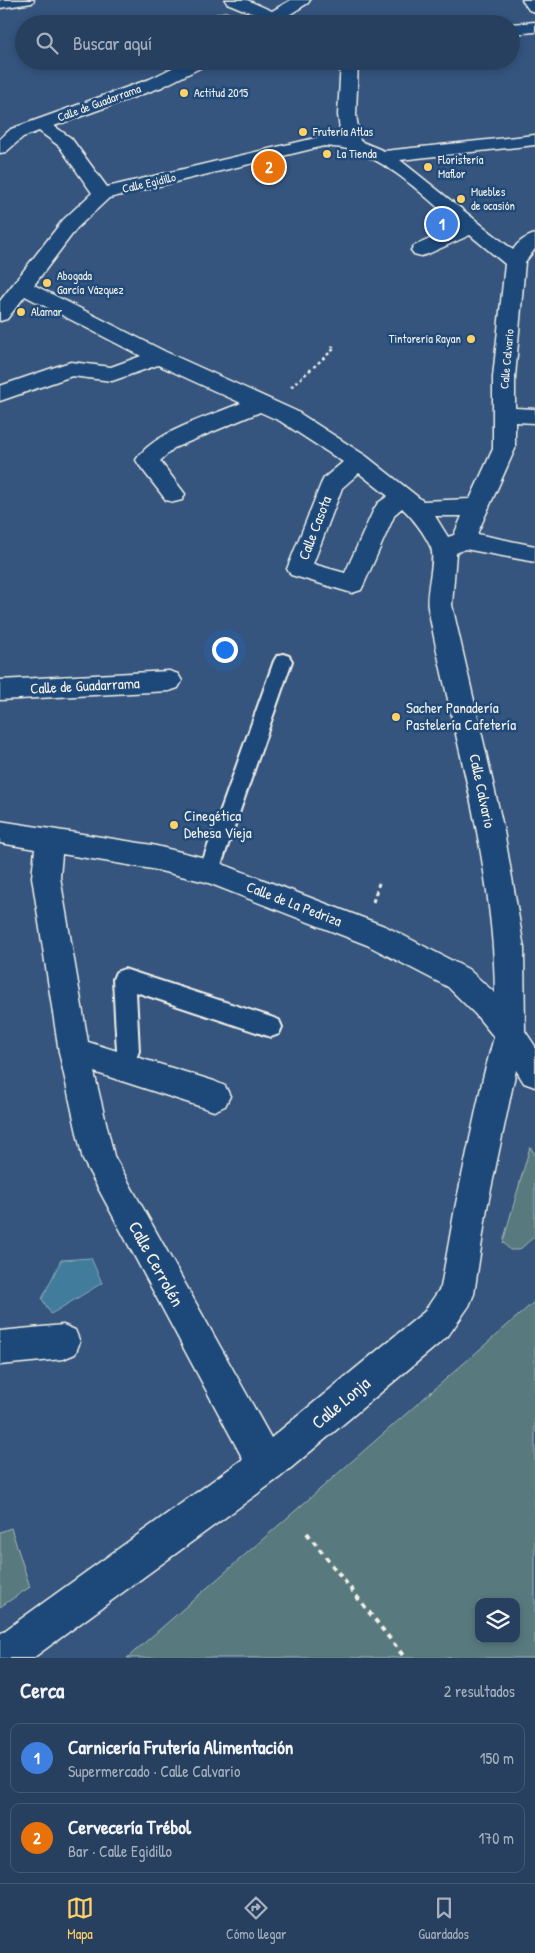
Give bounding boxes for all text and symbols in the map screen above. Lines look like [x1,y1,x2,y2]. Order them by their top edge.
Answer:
search box [15,15,520,70]
icon: search [33,29,61,57]
text: Buscar aquí [73,30,152,56]
street label: Calle de Guadarrama [55,79,143,126]
place label: Actitud 2015 [194,84,248,101]
marker: Actitud 2015 [178,87,190,99]
place label: Frutería Atlas [312,123,373,140]
marker: Frutería Atlas [297,126,309,138]
place label: La Tienda [337,145,377,162]
pin: 2 [253,148,285,186]
marker: La Tienda [321,148,333,160]
place label: Floristería Maflor [437,151,484,182]
marker: Floristería Maflor [422,161,434,173]
street label: Calle Egidillo [120,168,178,197]
place label: Muebles de ocasión [471,183,515,214]
marker: Muebles de ocasión [455,193,467,205]
pin: 1 [426,205,458,243]
place label: Abogada García Vázquez [57,267,124,298]
marker: Abogada García Vázquez [41,277,53,289]
place label: Alamar [31,303,63,320]
marker: Alamar [15,306,27,318]
street label: Calle Calvario [495,328,518,390]
place label: Tintorería Rayan [389,330,461,347]
marker: Tintorería Rayan [465,333,477,345]
street label: Calle Casota [293,493,336,563]
your location [212,637,238,663]
street label: Calle de Guadarrama [30,672,140,699]
place label: Sacher Panadería Pastelería Cafetería [406,697,516,735]
marker: Sacher Panadería Pastelería Cafetería [390,711,402,723]
street label: Calle Calvario [464,752,501,830]
place label: Cinegética Dehesa Vieja [184,805,252,843]
marker: Cinegética Dehesa Vieja [168,819,180,831]
street label: Calle de La Pedriza [243,876,345,931]
street label: Calle Cerrolén [123,1216,190,1311]
street label: Calle Lonja [306,1371,375,1434]
map controls [475,1598,520,1643]
button: layers [475,1598,520,1643]
text: Cerca [20,1676,64,1705]
text: 2 resultados [444,1680,515,1702]
text: Carnicería Frutería Alimentación [68,1734,293,1760]
text: 1 [34,1747,40,1769]
text: 150 m [480,1747,514,1769]
text: Supermercado · Calle Calvario [68,1760,240,1782]
text: Cervecería Trébol [68,1814,191,1840]
text: 2 [33,1827,41,1849]
text: 170 m [479,1827,514,1849]
text: Bar · Calle Egidillo [68,1840,172,1862]
tab: Mapa [66,1894,94,1943]
tab: Cómo llegar [226,1894,286,1943]
tab: Guardados [418,1894,469,1943]

